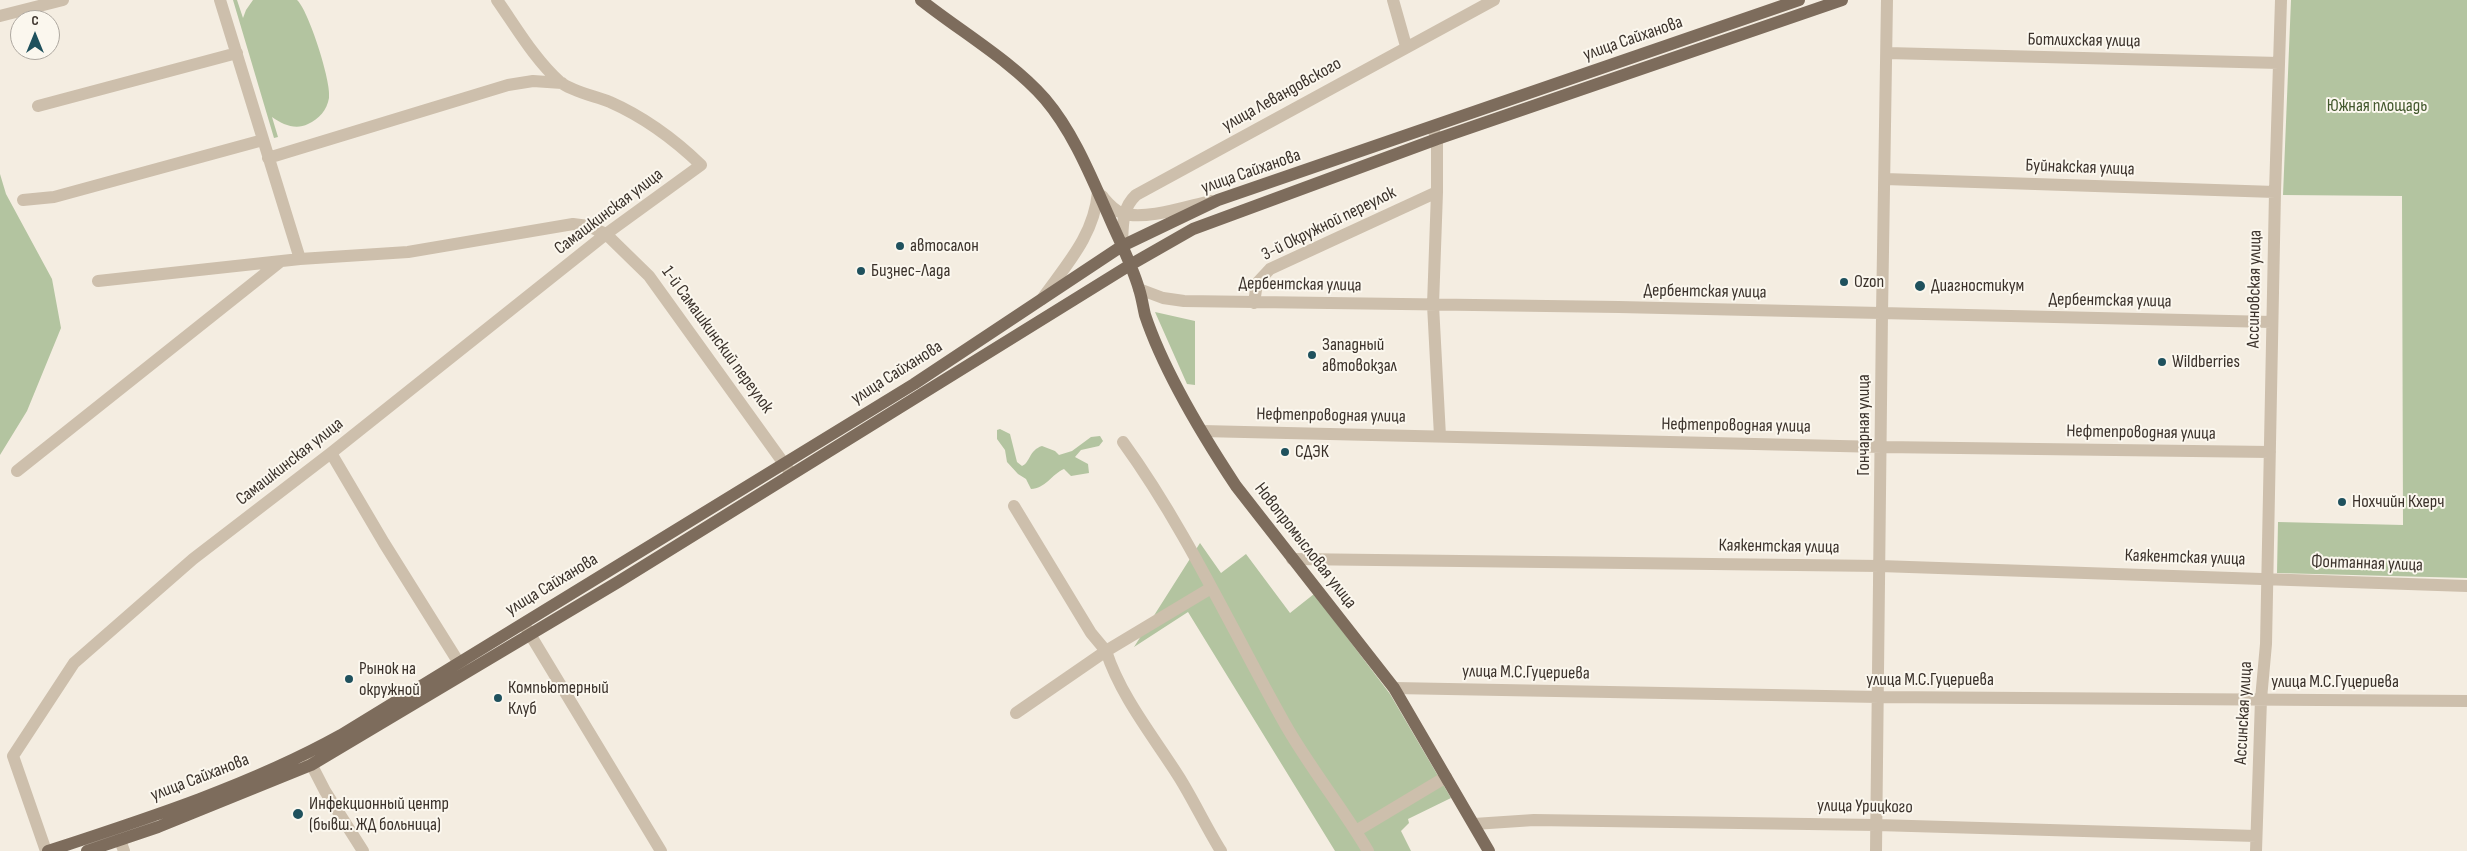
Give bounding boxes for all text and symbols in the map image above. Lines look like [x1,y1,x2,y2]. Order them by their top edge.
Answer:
north arrow [10,10,60,60]
text: С [31,12,39,29]
street label: улица Сайханова [1580,12,1686,66]
street label: Ботлихская улица [2027,29,2141,53]
street label: улица Левандовского [1219,53,1345,137]
park label: Южная площадь [2327,95,2427,117]
street label: улица Сайханова [1198,145,1304,199]
street label: Буйнакская улица [2025,155,2135,181]
street label: Самашкинская улица [551,164,667,260]
street label: 3-й Окружной переулок [1258,182,1400,266]
street label: Ассиновская улица [2243,230,2267,348]
place label: автосалон [910,235,979,257]
marker: автосалон [894,240,906,252]
place label: Бизнес-Лада [871,260,950,282]
street label: 1-й Самашкинский переулок [656,262,778,418]
marker: Бизнес-Лада [855,265,867,277]
place label: Ozon [1854,271,1884,293]
street label: Дербентская улица [1238,273,1362,297]
place label: Диагностикум [1931,275,2024,297]
marker: Ozon [1838,276,1850,288]
marker: Диагностикум [1913,279,1927,293]
street label: Дербентская улица [1643,280,1767,304]
street label: Дербентская улица [2048,289,2172,313]
place label: Западный автовокзал [1322,334,1397,376]
street label: улица Сайханова [847,336,947,410]
marker: Западный автовокзал [1306,349,1318,361]
place label: Wildberries [2172,351,2240,373]
marker: Wildberries [2156,356,2168,368]
street label: Гончарная улица [1853,374,1875,476]
street label: Нефтепроводная улица [1256,404,1406,428]
street label: Самашкинская улица [232,413,348,511]
street label: Нефтепроводная улица [1661,414,1811,438]
street label: Нефтепроводная улица [2066,421,2216,445]
place label: СДЭК [1295,441,1329,463]
marker: СДЭК [1279,446,1291,458]
street label: Новопромысловая улица [1249,479,1361,613]
place label: Нохчийн Кхерч [2352,491,2444,513]
marker: Нохчийн Кхерч [2336,496,2348,508]
street label: Каякентская улица [1718,535,1840,559]
street label: Каякентская улица [2124,545,2246,571]
street label: улица Сайханова [502,549,602,621]
street label: Фонтанная улица [2311,551,2423,577]
place label: Рынок на окружной [359,658,420,701]
street label: улица М.С.Гуцериева [1462,661,1590,685]
street label: Ассинская улица [2231,661,2257,765]
street label: улица М.С.Гуцериева [1866,669,1994,691]
street label: улица М.С.Гуцериева [2271,671,2399,693]
marker: Рынок на окружной [343,673,355,685]
place label: Компьютерный Клуб [508,677,609,720]
marker: Компьютерный Клуб [492,692,504,704]
street label: улица Сайханова [148,749,252,807]
place label: Инфекционный центр (бывш. ЖД больница) [309,793,449,836]
street label: улица Урицкого [1817,795,1913,819]
marker: Инфекционный центр (бывш. ЖД больница) [291,807,305,821]

